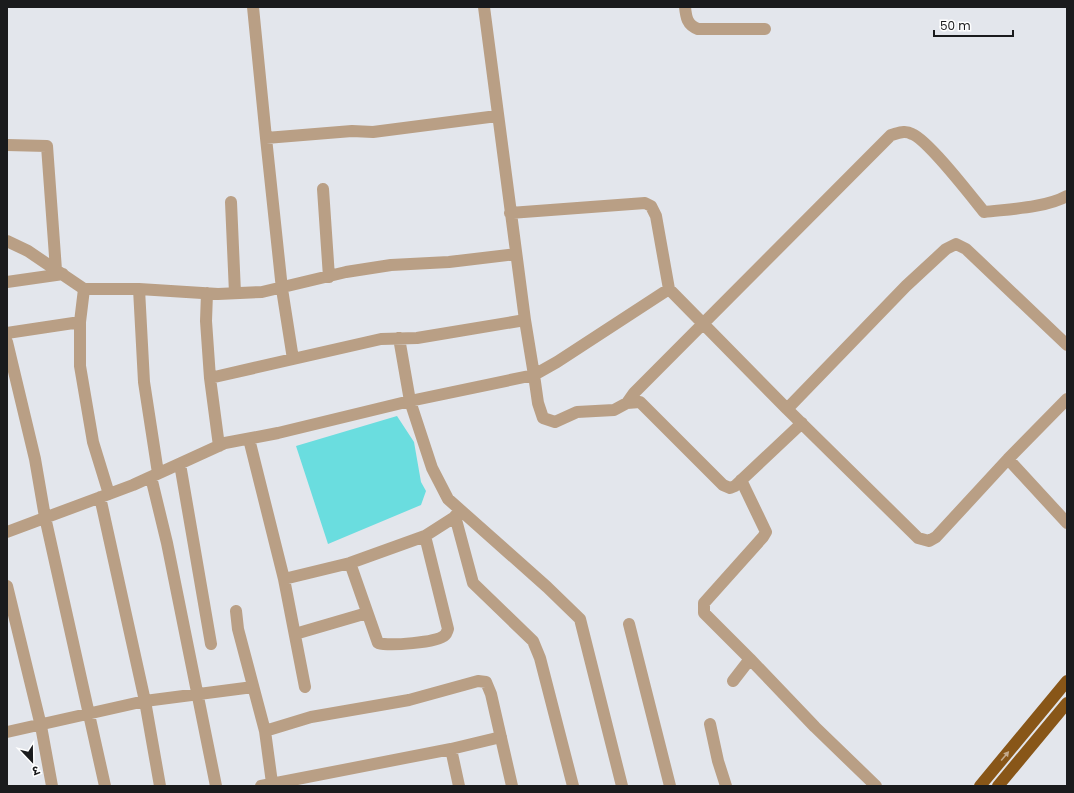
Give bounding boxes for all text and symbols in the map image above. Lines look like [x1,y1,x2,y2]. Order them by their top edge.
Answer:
scale bar [934,12,1013,38]
text: 50 m [940,17,971,34]
north arrow [12,741,52,781]
one-way arrow [1000,751,1009,761]
text: उ [29,761,43,779]

